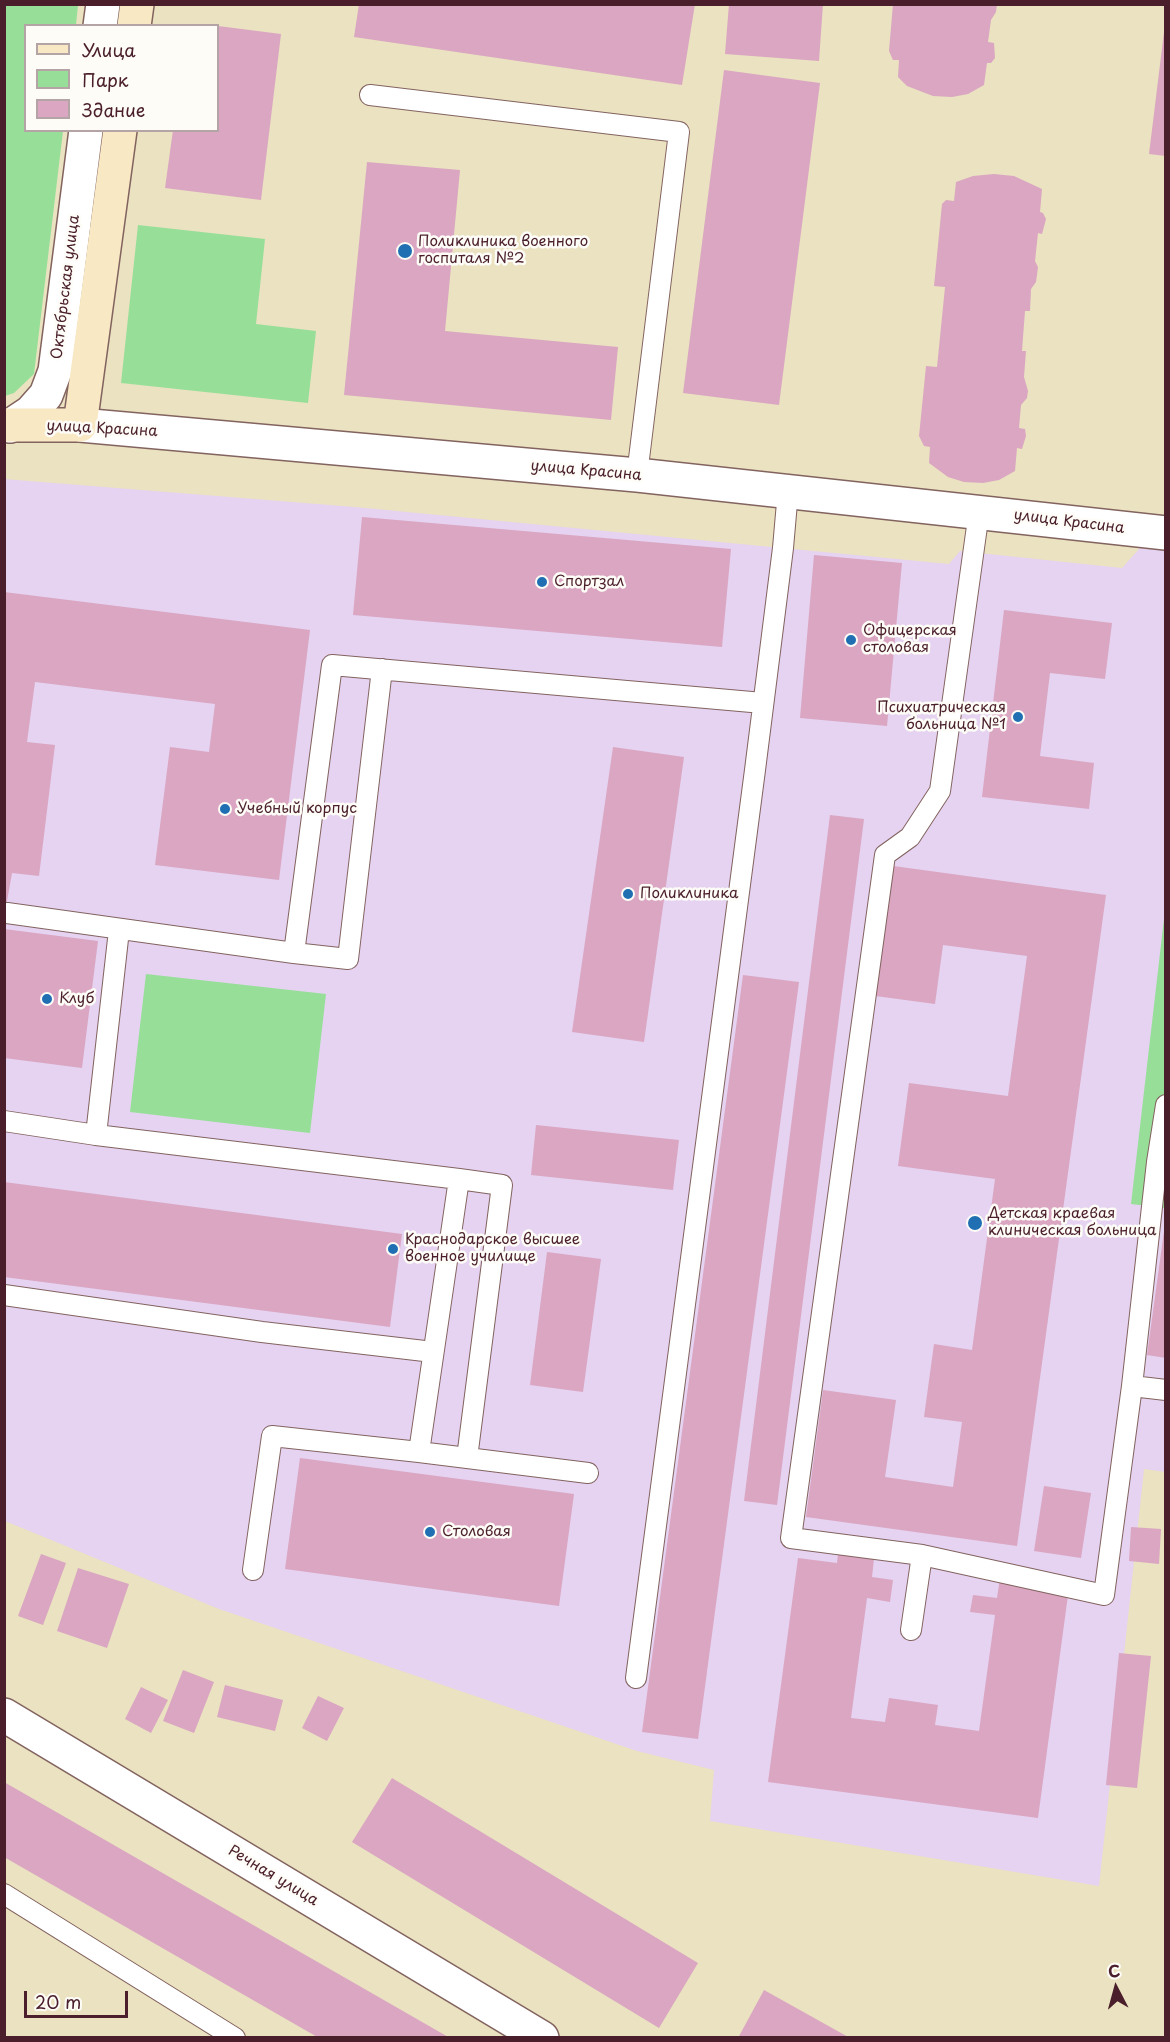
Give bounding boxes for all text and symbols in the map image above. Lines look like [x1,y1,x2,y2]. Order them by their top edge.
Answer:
legend [24,24,219,132]
text: Улица [82,36,136,63]
text: Парк [82,66,128,93]
text: Здание [82,96,145,123]
street label: Октябрьская улица [48,214,84,360]
place label: Поликлиника военного госпиталя №2 [418,233,588,268]
marker: Поликлиника военного госпиталя №2 [396,242,414,260]
street label: улица Красина [46,417,158,441]
street label: улица Красина [530,457,642,485]
street label: улица Красина [1013,506,1125,538]
place label: Спортзал [554,573,624,591]
marker: Спортзал [535,575,549,589]
place label: Офицерская столовая [863,622,957,657]
marker: Офицерская столовая [844,633,858,647]
place label: Психиатрическая больница №1 [877,699,1006,734]
marker: Психиатрическая больница №1 [1011,710,1025,724]
place label: Учебный корпус [237,800,357,818]
marker: Учебный корпус [218,802,232,816]
place label: Поликлиника [640,885,738,903]
marker: Поликлиника [621,887,635,901]
place label: Клуб [59,990,94,1008]
marker: Клуб [40,992,54,1006]
place label: Детская краевая клиническая больница [988,1205,1157,1240]
marker: Детская краевая клиническая больница [966,1214,984,1232]
place label: Краснодарское высшее военное училище [405,1231,580,1266]
marker: Краснодарское высшее военное училище [386,1242,400,1256]
place label: Столовая [442,1523,511,1541]
marker: Столовая [423,1525,437,1539]
street label: Речная улица [225,1842,321,1910]
north arrow [1086,1958,1146,2018]
text: С [1107,1958,1121,1983]
scale bar [27,1979,130,2017]
text: 20 m [35,1988,81,2015]

